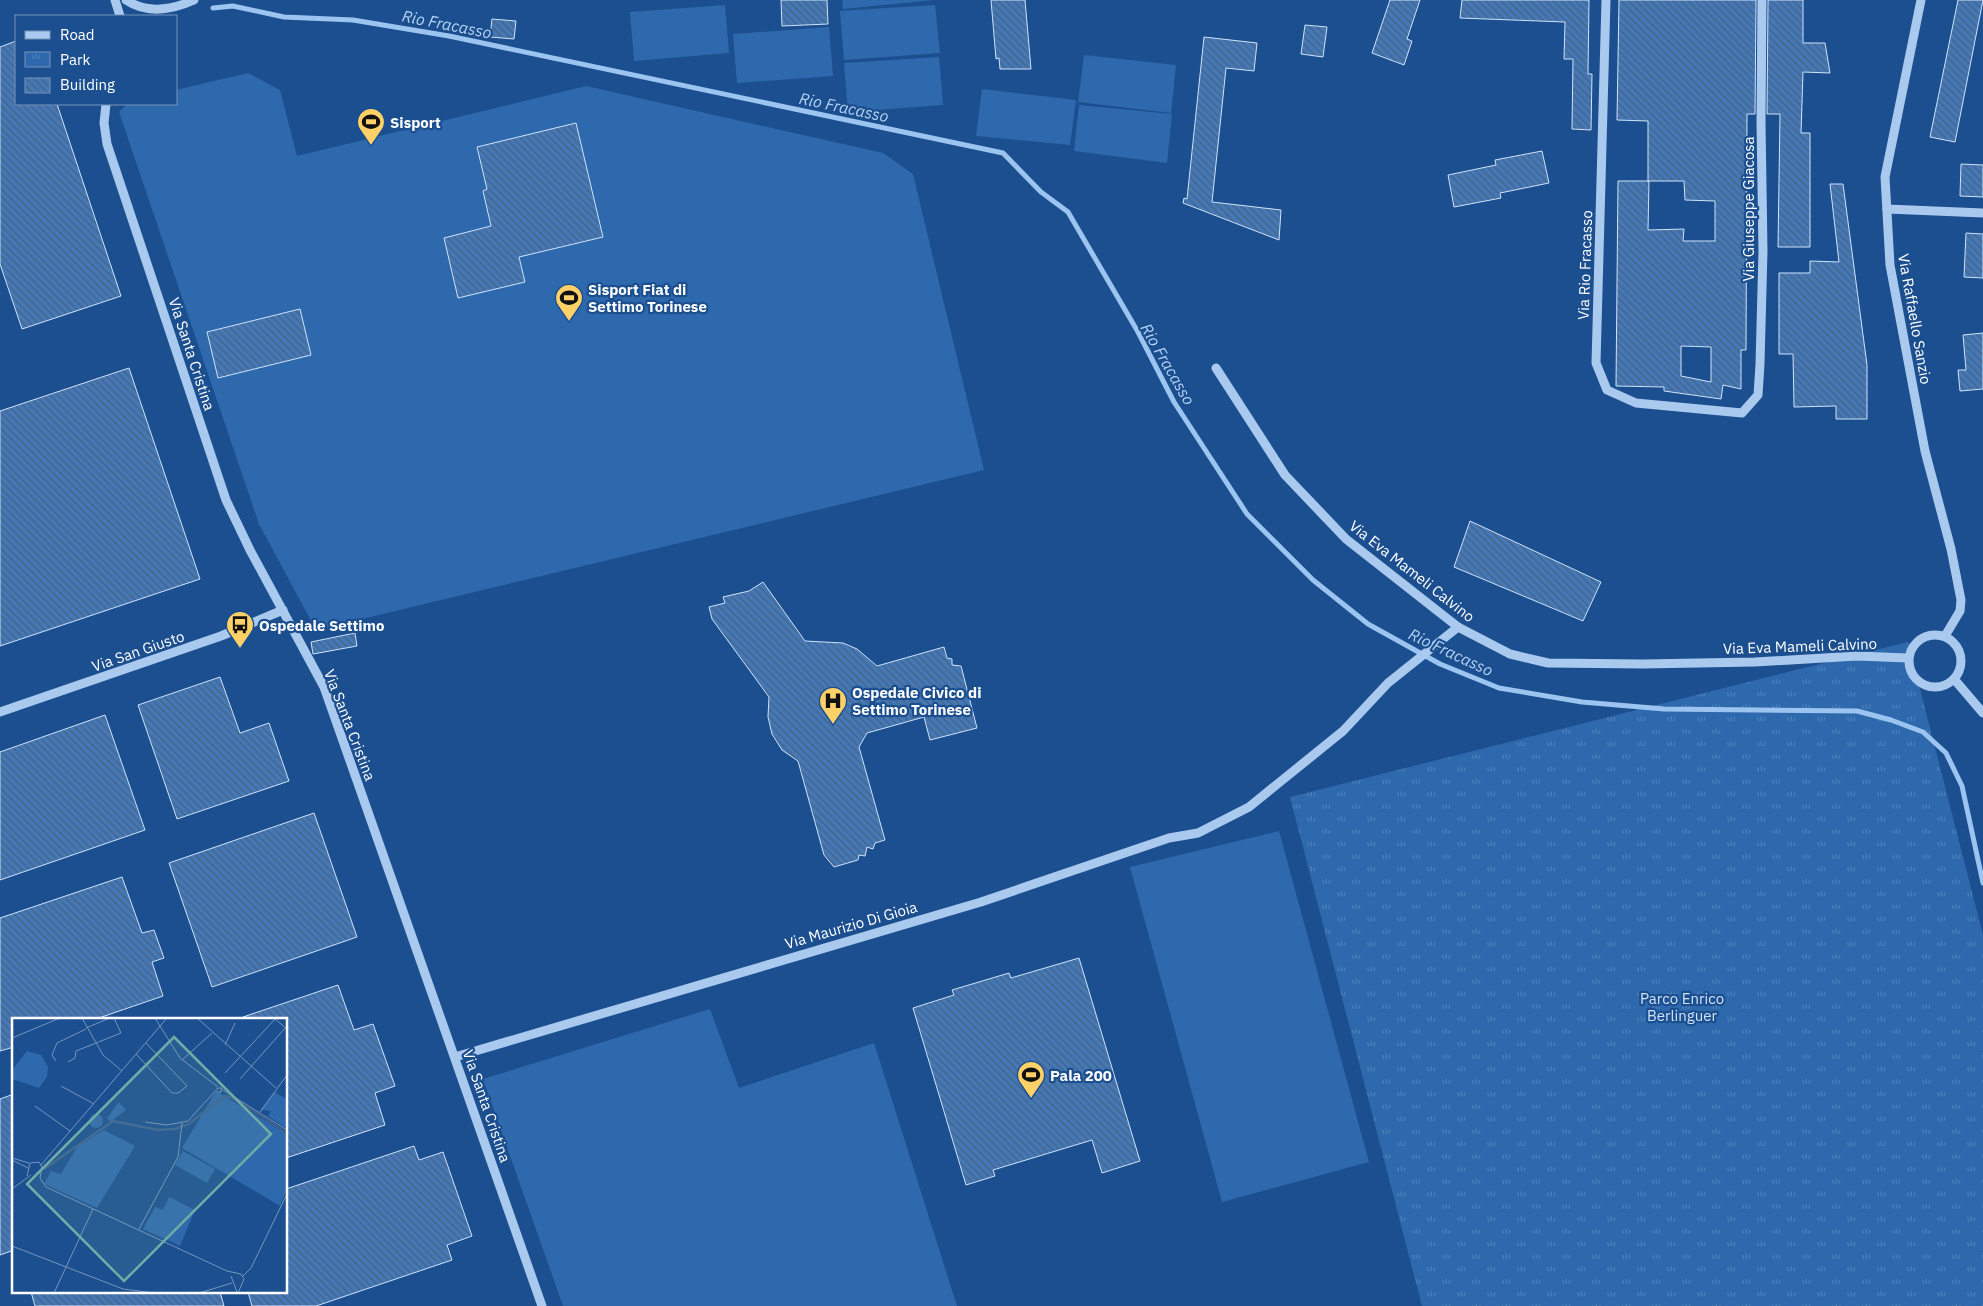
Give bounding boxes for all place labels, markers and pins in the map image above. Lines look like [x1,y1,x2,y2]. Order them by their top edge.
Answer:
sports icon: Sisport [356,107,386,146]
place label: Sisport [390,113,441,132]
place label: Sisport Fiat di Settimo Torinese [588,280,707,316]
sports icon: Sisport Fiat di Settimo Torinese [554,283,584,322]
bus stop icon: Ospedale Settimo [225,610,255,649]
place label: Ospedale Settimo [259,616,384,635]
place label: Ospedale Civico di Settimo Torinese [852,683,982,719]
hospital icon: Ospedale Civico di Settimo Torinese [818,686,848,725]
sports icon: Pala 200 [1016,1060,1046,1099]
place label: Pala 200 [1050,1066,1112,1085]

